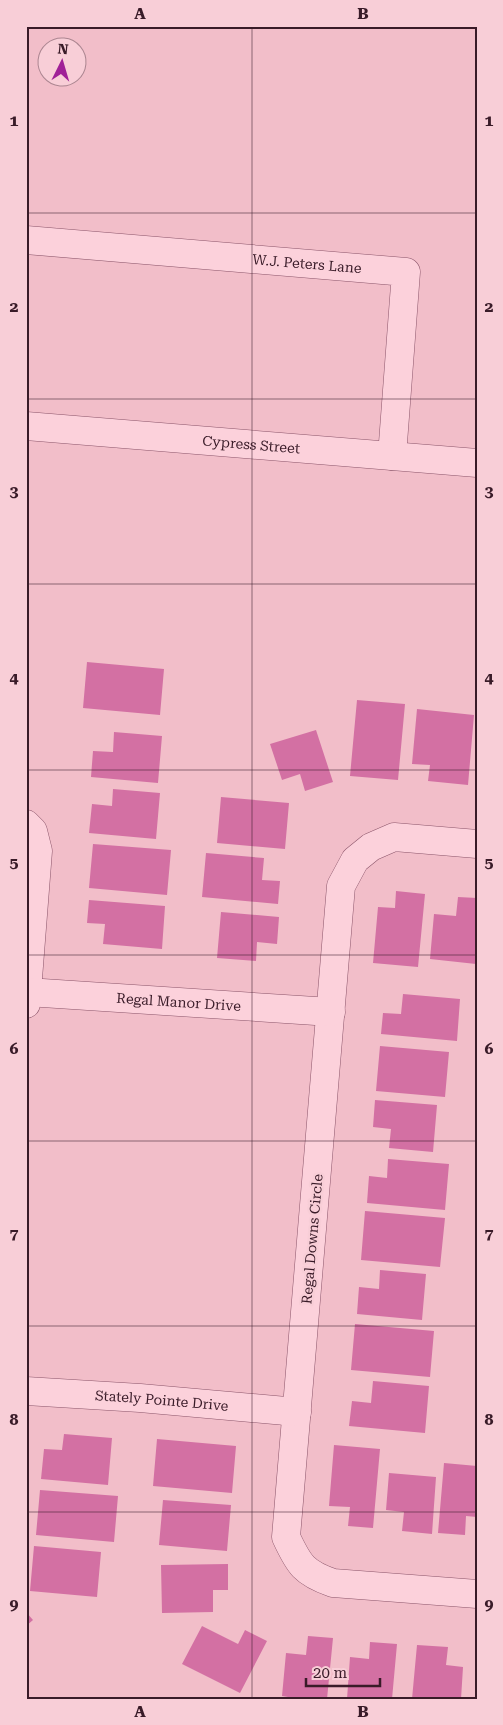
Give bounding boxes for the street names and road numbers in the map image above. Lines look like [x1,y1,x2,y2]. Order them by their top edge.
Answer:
street label: W.J. Peters Lane [252,251,362,276]
street label: Cypress Street [202,432,301,456]
street label: Regal Manor Drive [116,990,242,1014]
street label: Regal Downs Circle [298,1173,326,1305]
street label: Stately Pointe Drive [94,1387,229,1414]

